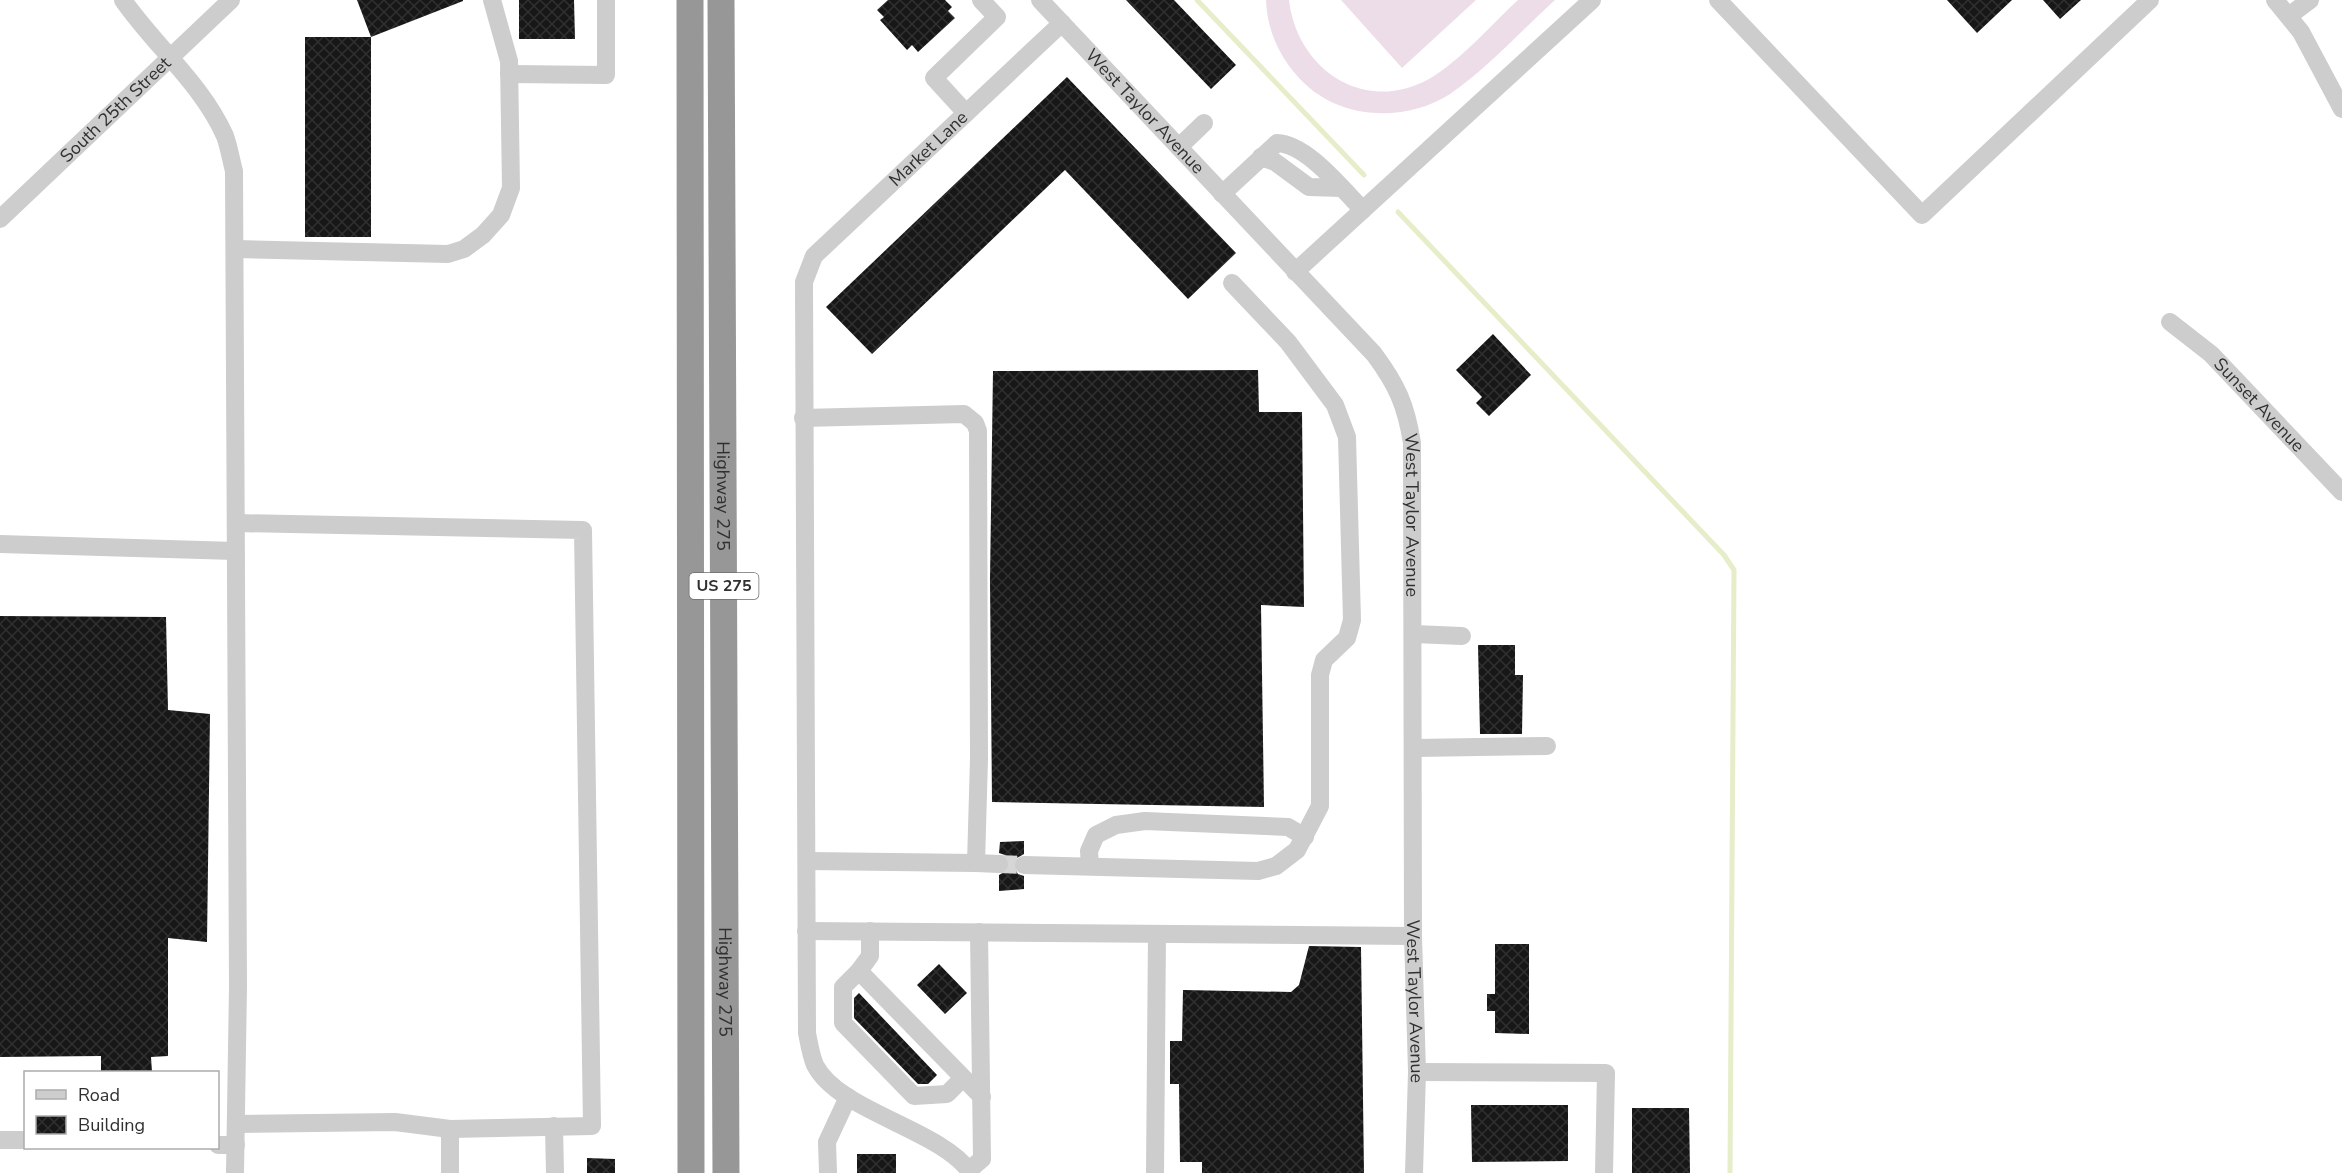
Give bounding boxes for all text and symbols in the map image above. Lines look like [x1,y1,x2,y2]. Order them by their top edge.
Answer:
street label: West Taylor Avenue [1080,44,1210,179]
street label: South 25th Street [55,51,177,168]
street label: Market Lane [884,106,973,192]
street label: Sunset Avenue [2209,352,2310,457]
street label: West Taylor Avenue [1399,432,1425,597]
street label: Highway 275 [711,441,735,551]
road number: US 275 [690,573,758,599]
street label: West Taylor Avenue [1401,919,1429,1083]
street label: Highway 275 [713,927,737,1037]
legend [24,1071,219,1149]
text: Road [78,1083,120,1107]
text: Building [78,1113,145,1137]

